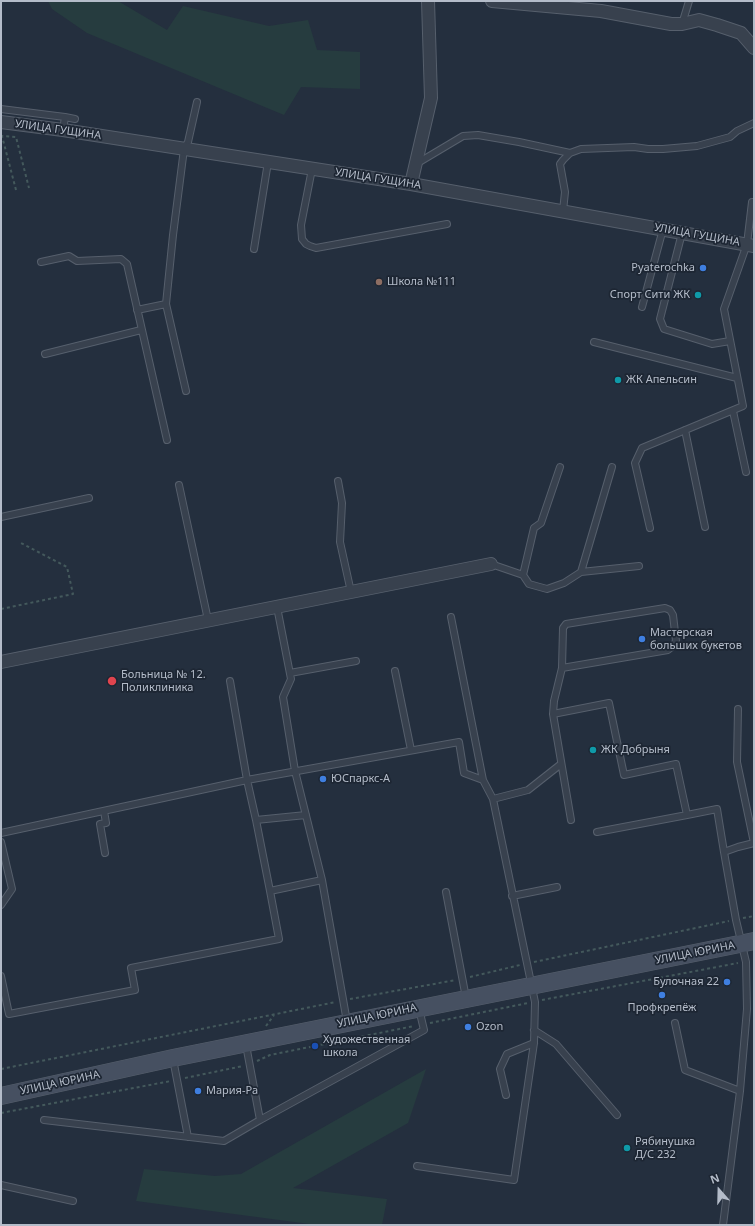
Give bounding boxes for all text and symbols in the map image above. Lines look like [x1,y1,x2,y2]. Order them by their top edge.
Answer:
street label: УЛИЦА ГУЩИНА [14,117,102,143]
street label: УЛИЦА ГУЩИНА [334,166,422,192]
street label: УЛИЦА ГУЩИНА [653,221,741,249]
place label: Pyaterochka [631,261,695,275]
marker: Pyaterochka [698,263,708,273]
place label: Школа №111 [387,275,456,289]
marker: Школа №111 [374,277,384,287]
place label: Спорт Сити ЖК [610,288,690,302]
marker: Спорт Сити ЖК [693,290,703,300]
place label: ЖК Апельсин [626,373,697,387]
marker: ЖК Апельсин [613,375,623,385]
place label: Мастерская больших букетов [650,626,742,652]
marker: Мастерская больших букетов [637,634,647,644]
place label: Больница № 12. Поликлиника [121,668,206,694]
marker: Больница № 12. Поликлиника [106,675,118,687]
place label: ЖК Добрыня [601,743,670,757]
marker: ЖК Добрыня [588,745,598,755]
place label: ЮСпаркс-А [331,772,390,786]
marker: ЮСпаркс-А [318,774,328,784]
street label: УЛИЦА ЮРИНА [654,939,736,967]
place label: Булочная 22 [653,975,719,989]
marker: Булочная 22 [722,977,732,987]
marker: Профкрепёж [657,990,667,1000]
street label: УЛИЦА ЮРИНА [336,1001,418,1031]
place label: Профкрепёж [628,1001,696,1015]
place label: Ozon [476,1020,503,1034]
marker: Ozon [463,1022,473,1032]
place label: Художественная школа [323,1033,410,1059]
marker: Художественная школа [310,1041,320,1051]
street label: УЛИЦА ЮРИНА [19,1068,101,1098]
place label: Мария-Ра [206,1084,258,1098]
marker: Мария-Ра [193,1086,203,1096]
place label: Рябинушка Д/С 232 [635,1135,695,1161]
marker: Рябинушка Д/С 232 [622,1143,632,1153]
north arrow [699,1170,739,1210]
text: N [708,1170,721,1187]

